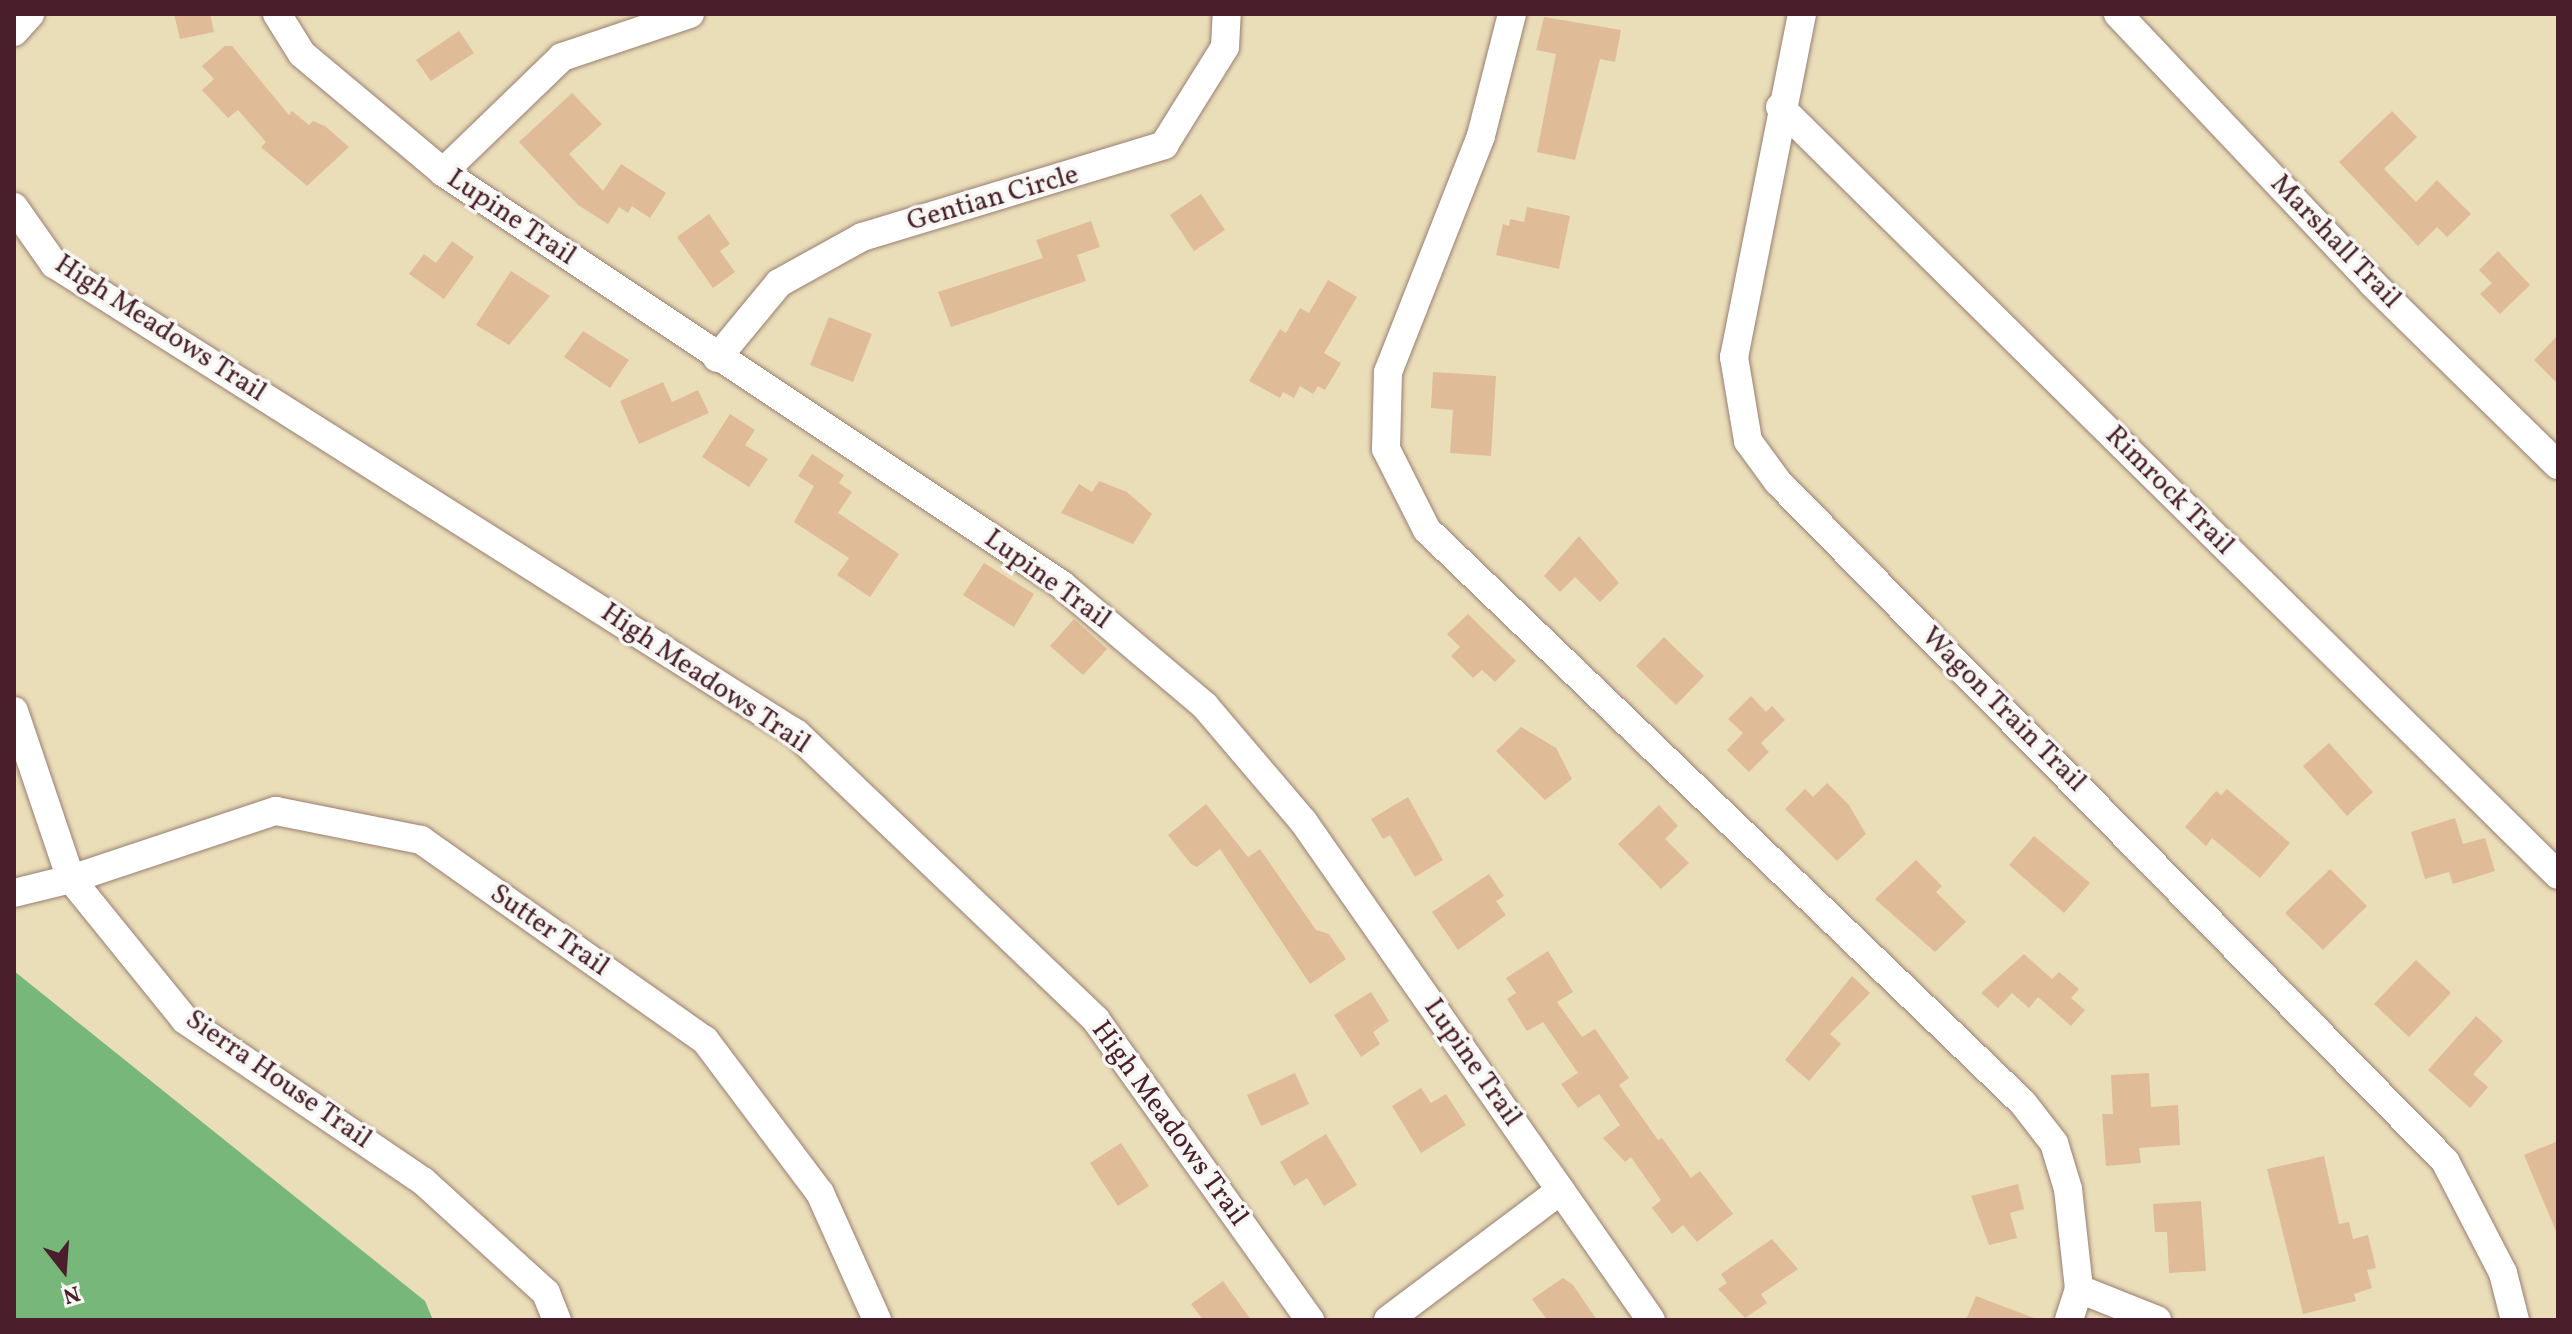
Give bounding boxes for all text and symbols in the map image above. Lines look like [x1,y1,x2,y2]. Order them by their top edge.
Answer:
street label: Gentian Circle [903,158,1083,240]
street label: Lupine Trail [440,162,582,274]
street label: Marshall Trail [2262,168,2408,316]
street label: High Meadows Trail [48,248,272,410]
street label: Rimrock Trail [2097,419,2241,563]
street label: Lupine Trail [977,523,1117,637]
street label: High Meadows Trail [594,596,816,762]
street label: Wagon Train Trail [1913,620,2093,800]
street label: Sutter Trail [483,877,615,985]
street label: Lupine Trail [1415,992,1529,1134]
street label: Sierra House Trail [178,1003,378,1157]
street label: High Meadows Trail [1083,1015,1255,1233]
north arrow [24,1230,104,1310]
text: N [59,1276,83,1311]

